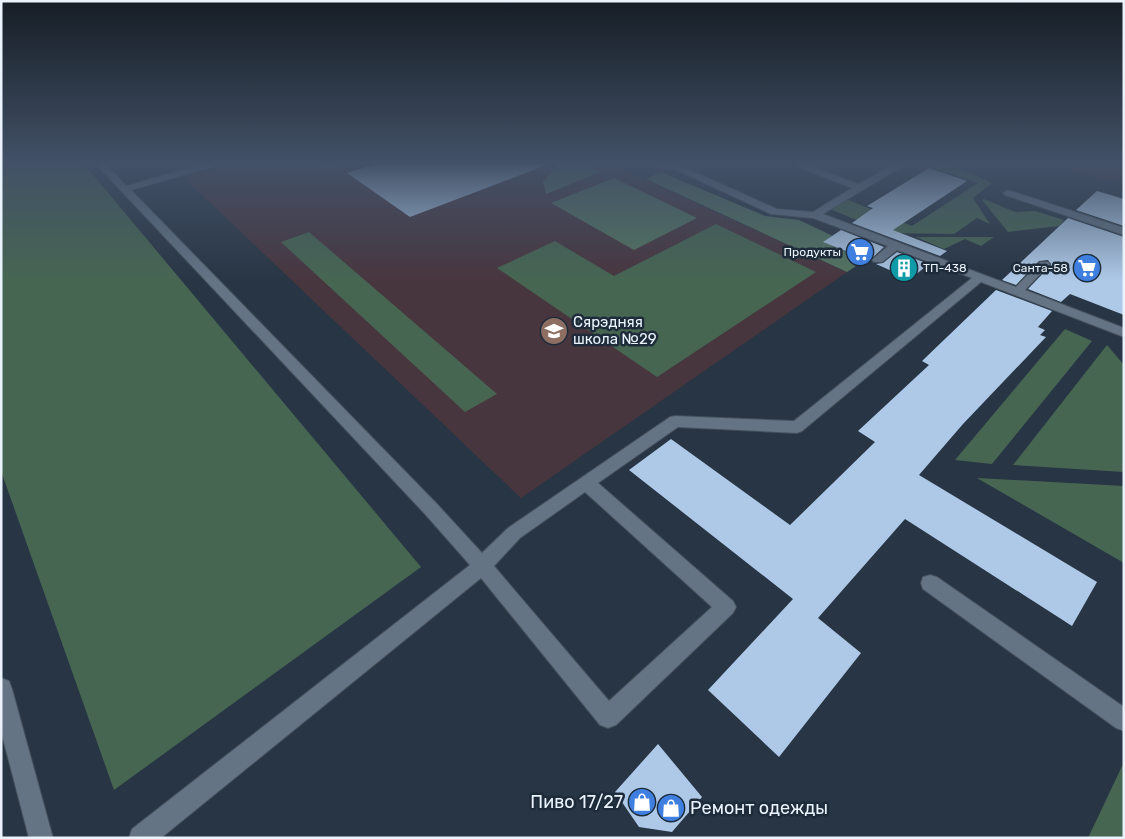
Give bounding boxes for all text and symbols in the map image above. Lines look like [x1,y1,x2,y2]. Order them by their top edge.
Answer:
supermarket icon: Продукты [845,237,875,267]
place label: Продукты [784,245,841,259]
building icon: ТП-438 [889,253,919,283]
supermarket icon: Санта-58 [1072,253,1102,283]
place label: ТП-438 [923,261,967,275]
place label: Санта-58 [1013,261,1068,275]
place label: Сярэдняя школа №29 [573,313,657,348]
school or university icon: Сярэдняя школа №29 [539,316,569,346]
shop icon: Пиво 17/27 [627,787,657,817]
place label: Пиво 17/27 [530,791,623,813]
shop icon: Ремонт одежды [656,793,686,823]
place label: Ремонт одежды [690,797,828,819]

